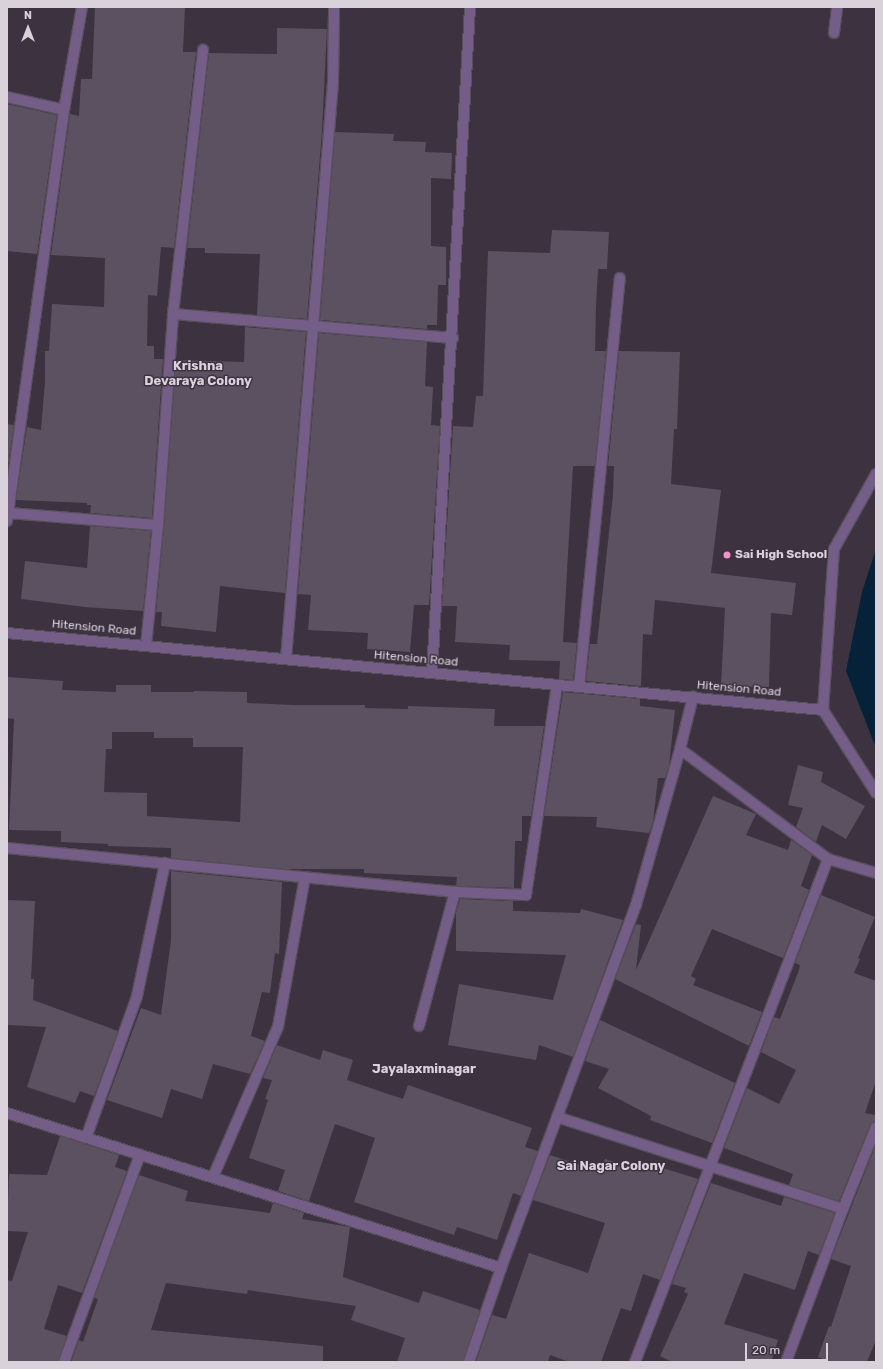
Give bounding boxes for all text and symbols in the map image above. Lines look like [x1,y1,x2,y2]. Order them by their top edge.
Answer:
north arrow [8,8,48,48]
text: N [24,9,32,22]
district label: Krishna Devaraya Colony [144,359,252,390]
place label: Sai High School [735,548,827,562]
marker: Sai High School [722,550,732,560]
street label: Hitension Road [51,617,137,639]
street label: Hitension Road [373,648,459,670]
street label: Hitension Road [696,678,782,700]
district label: Jayalaxminagar [372,1061,476,1077]
district label: Sai Nagar Colony [557,1158,665,1174]
scale bar [747,1335,830,1361]
text: 20 m [752,1343,780,1357]

